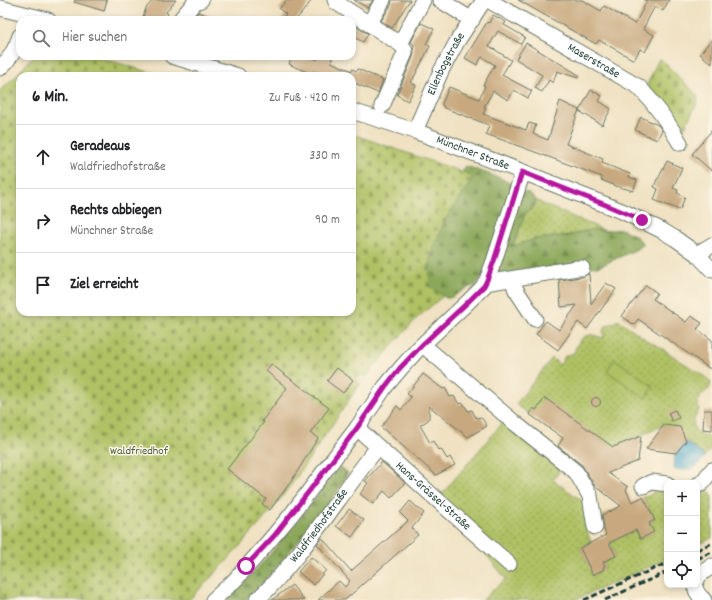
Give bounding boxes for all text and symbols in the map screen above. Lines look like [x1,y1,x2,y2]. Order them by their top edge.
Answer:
search box [16,16,356,60]
icon: search [30,27,52,49]
text: Hier suchen [62,27,127,49]
street label: Ellenbogstraße [423,29,469,98]
street label: Maserstraße [564,39,623,83]
text: 6 Min. [32,86,68,110]
text: Zu Fuß · 420 m [269,89,340,108]
street label: Münchner Straße [434,131,512,175]
text: Geradeaus [70,136,130,158]
icon: ahead [32,146,54,168]
text: 330 m [309,147,340,166]
text: Waldfriedhofstraße [70,158,166,177]
text: Rechts abbiegen [70,200,162,222]
icon: right [32,210,54,232]
text: 90 m [315,211,340,230]
route end [633,211,651,229]
text: Münchner Straße [70,222,153,241]
icon: arrive [32,274,54,296]
text: Ziel erreicht [70,274,138,296]
park label: Waldfriedhof [110,443,169,460]
street label: Hans-Grässel-Straße [391,458,475,534]
map controls [664,480,700,588]
button: + [664,480,700,516]
street label: Waldfriedhofstraße [286,485,352,566]
button: − [664,516,700,552]
button: locate [664,552,700,588]
route start [237,557,255,575]

